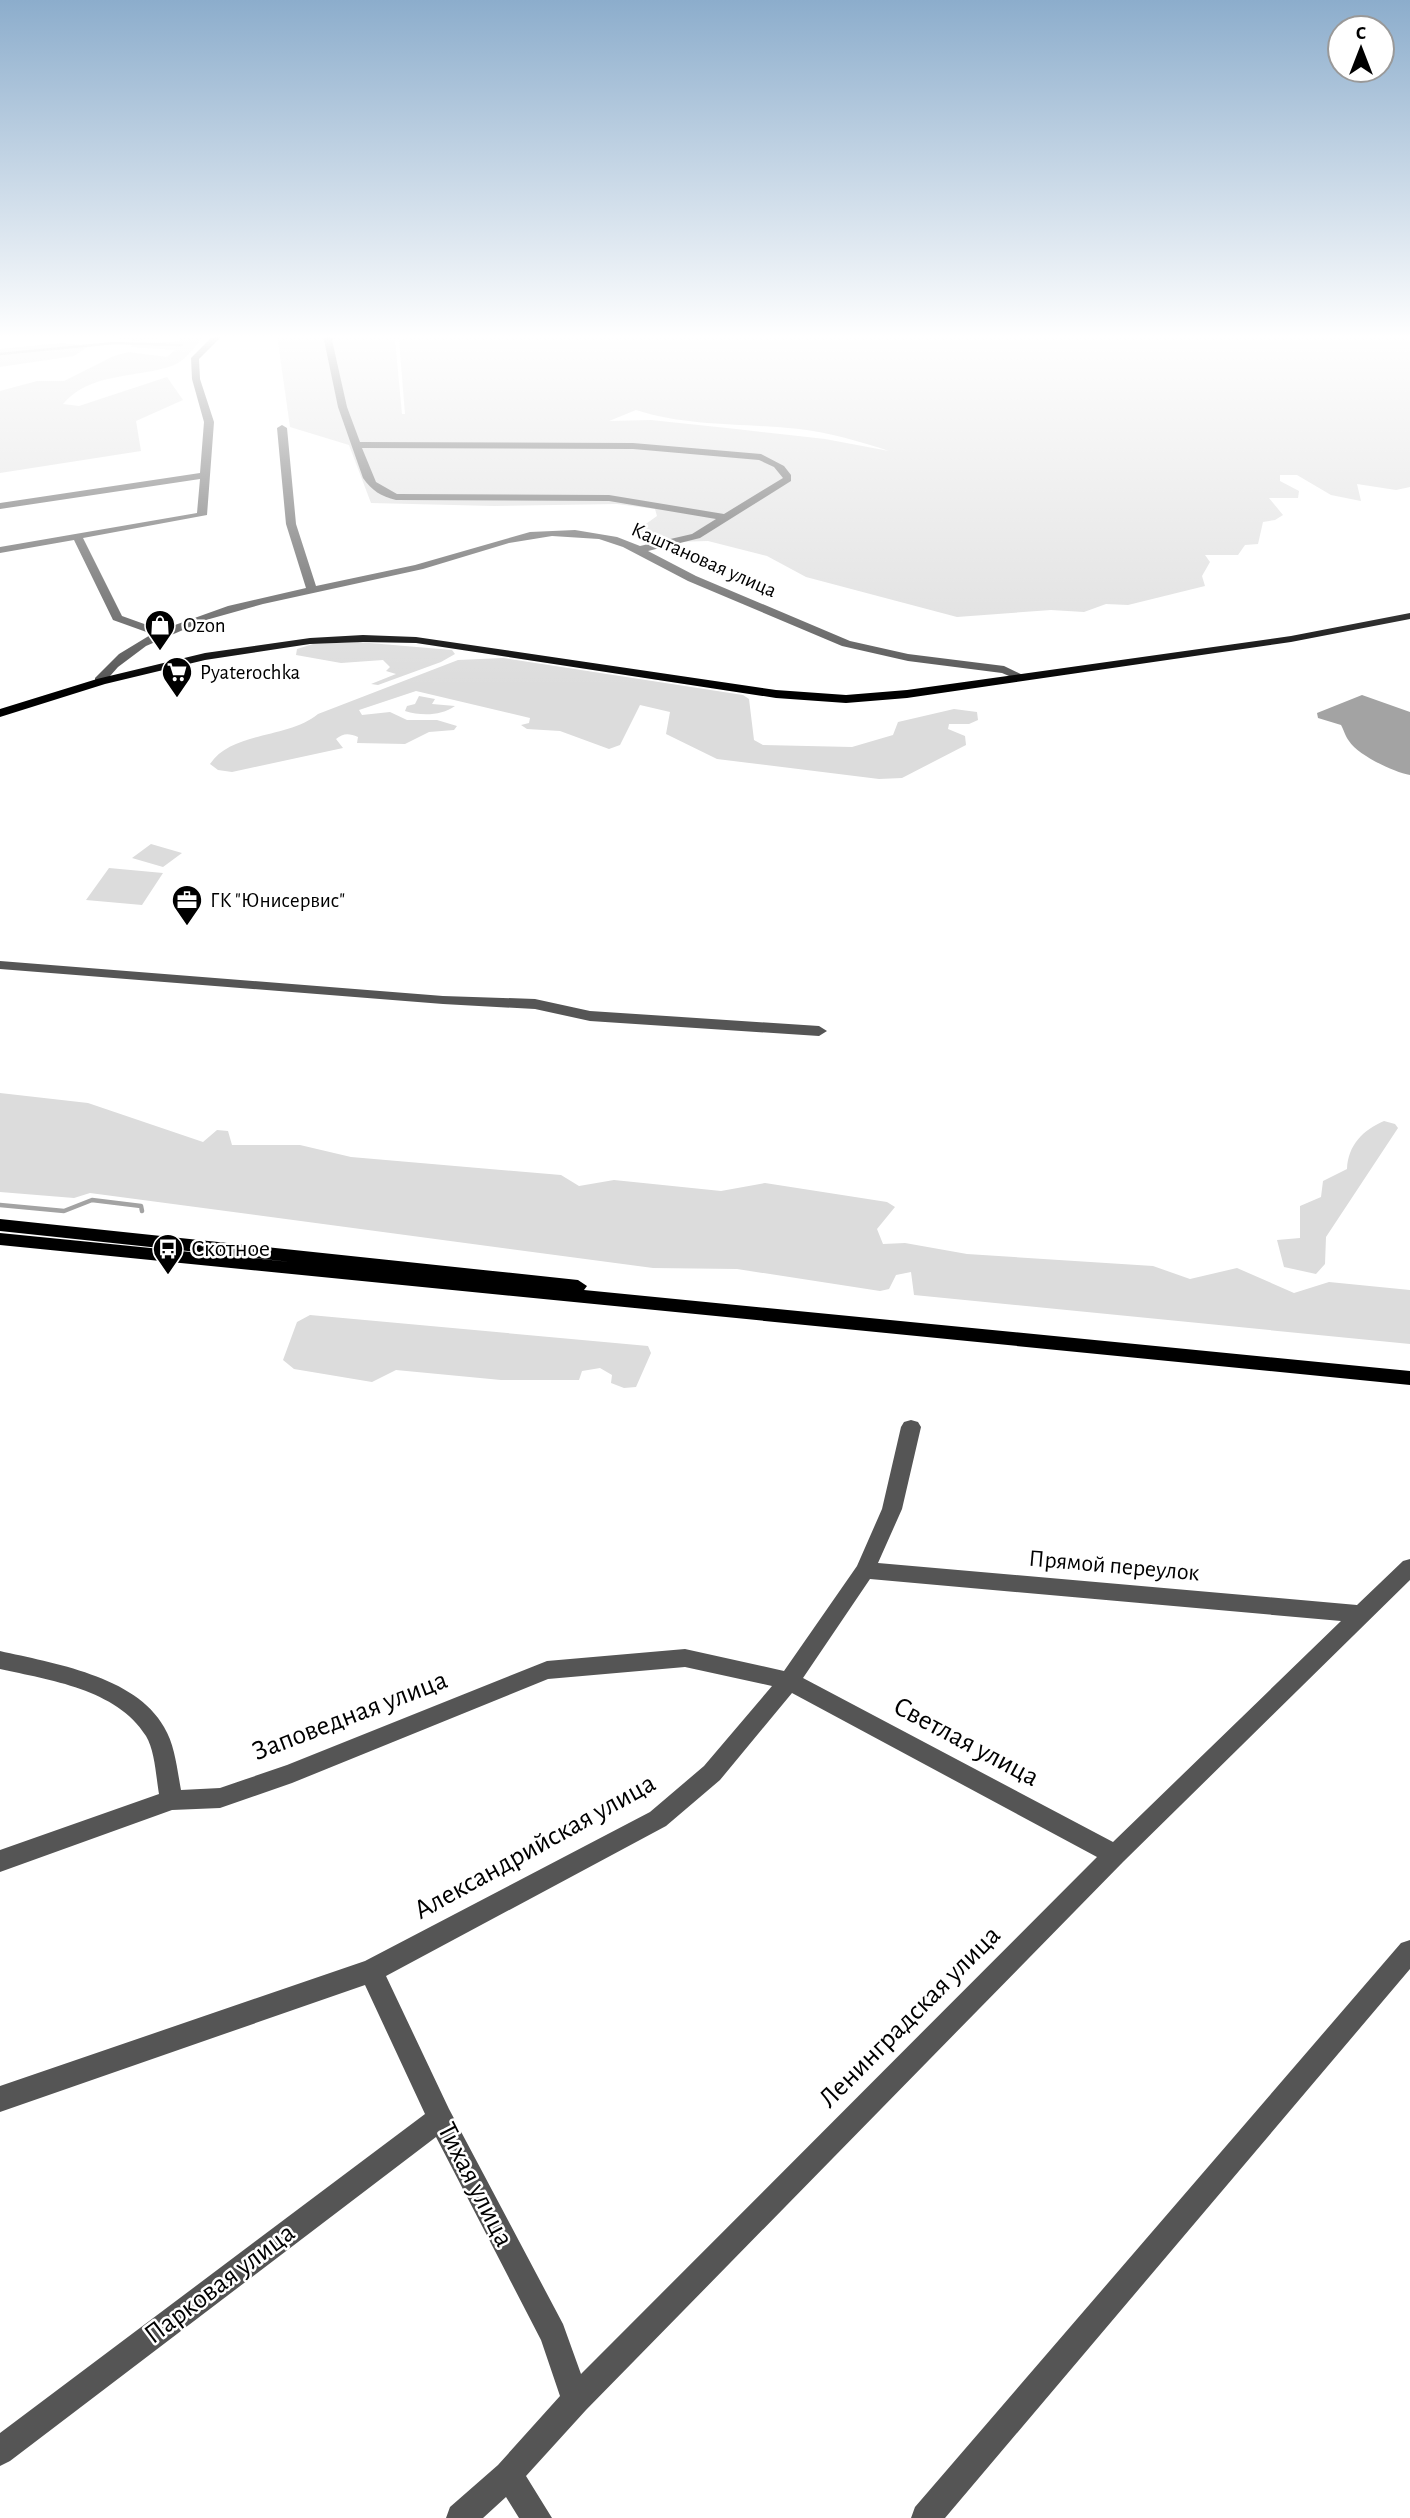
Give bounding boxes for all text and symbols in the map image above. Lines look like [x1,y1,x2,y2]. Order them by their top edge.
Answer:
north arrow [1326,14,1396,84]
text: С [1356,24,1366,43]
street label: Каштановая улица [628,519,780,602]
shop icon: Ozon [143,608,177,652]
place label: Ozon [183,615,226,636]
supermarket icon: Pyaterochka [160,655,194,699]
place label: Pyaterochka [200,662,301,683]
office icon: ГК "Юнисервис" [170,883,204,927]
place label: ГК "Юнисервис" [210,890,345,911]
bus stop icon: Скотное [151,1232,185,1276]
place label: Скотное [191,1237,270,1261]
street label: Прямой переулок [1028,1547,1200,1585]
street label: Заповедная улица [249,1666,451,1766]
street label: Светлая улица [889,1692,1044,1792]
street label: Александрийская улица [410,1769,660,1925]
street label: Ленинградская улица [814,1921,1006,2113]
street label: Тихая улица [432,2119,518,2252]
street label: Парковая улица [140,2218,301,2349]

